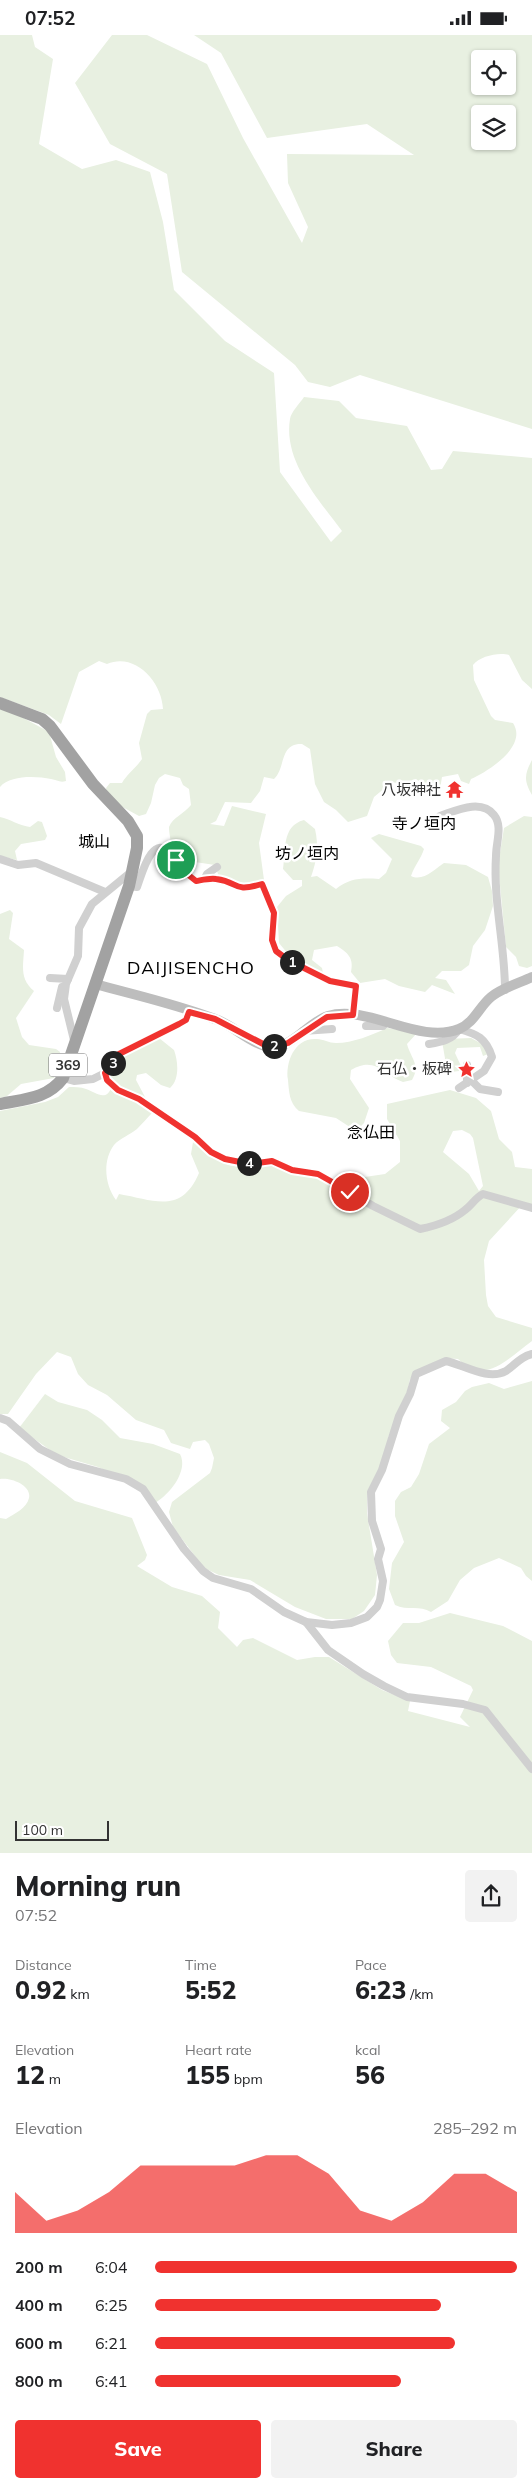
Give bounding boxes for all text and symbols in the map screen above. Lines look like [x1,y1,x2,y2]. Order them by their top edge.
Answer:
text: 07:52 [25,6,75,30]
map controls [471,50,516,150]
button: locate [471,50,516,95]
button: layers [471,105,516,150]
place label: 八坂神社 [381,780,441,799]
temple icon: 八坂神社 [445,780,465,800]
district label: 寺ノ垣内 [392,813,456,833]
district label: 城山 [78,831,110,851]
pin [155,839,197,881]
district label: 坊ノ垣内 [275,843,339,863]
icon: arrive [162,846,190,874]
pin: 1 [280,949,304,975]
text: 1 [288,953,297,971]
district label: DAIJISENCHO [127,956,255,979]
pin: 2 [262,1033,286,1059]
text: 2 [270,1037,279,1055]
pin: 3 [100,1051,126,1075]
road number: 369 [49,1053,87,1077]
text: 3 [109,1054,118,1072]
place label: 石仏・板碑 [377,1059,452,1078]
place icon: 石仏・板碑 [456,1059,476,1079]
district label: 念仏田 [347,1122,395,1142]
pin: 4 [236,1151,262,1175]
text: 4 [245,1154,254,1172]
pin [329,1171,371,1213]
icon: check [336,1178,364,1206]
scale bar [15,1818,109,1841]
text: 100 m [22,1821,63,1839]
text: Morning run [15,1868,181,1903]
button: share [465,1870,517,1922]
text: 07:52 [15,1905,57,1925]
text: Distance [15,1956,72,1974]
text: Time [185,1956,217,1974]
text: Pace [355,1956,387,1974]
text: 0.92 [15,1974,67,2005]
text: 5:52 [185,1974,237,2005]
text: 6:23 [355,1974,407,2005]
text: km [67,1985,90,2003]
text: /km [407,1985,434,2003]
text: Elevation [15,2041,74,2059]
text: Heart rate [185,2041,252,2059]
text: kcal [355,2041,381,2059]
text: 12 [15,2059,45,2090]
text: 155 [185,2059,230,2090]
text: 56 [355,2059,385,2090]
text: m [45,2070,61,2088]
text: bpm [230,2070,263,2088]
text: Elevation [15,2118,83,2138]
text: 285–292 m [433,2118,517,2138]
text: 200 m [15,2257,63,2277]
text: 6:04 [95,2257,127,2277]
text: 400 m [15,2295,63,2315]
text: 6:25 [95,2295,127,2315]
text: 600 m [15,2333,63,2353]
text: 6:21 [95,2333,127,2353]
text: 800 m [15,2371,63,2391]
text: 6:41 [95,2371,127,2391]
button: Save [15,2420,261,2478]
button: Share [271,2420,517,2478]

